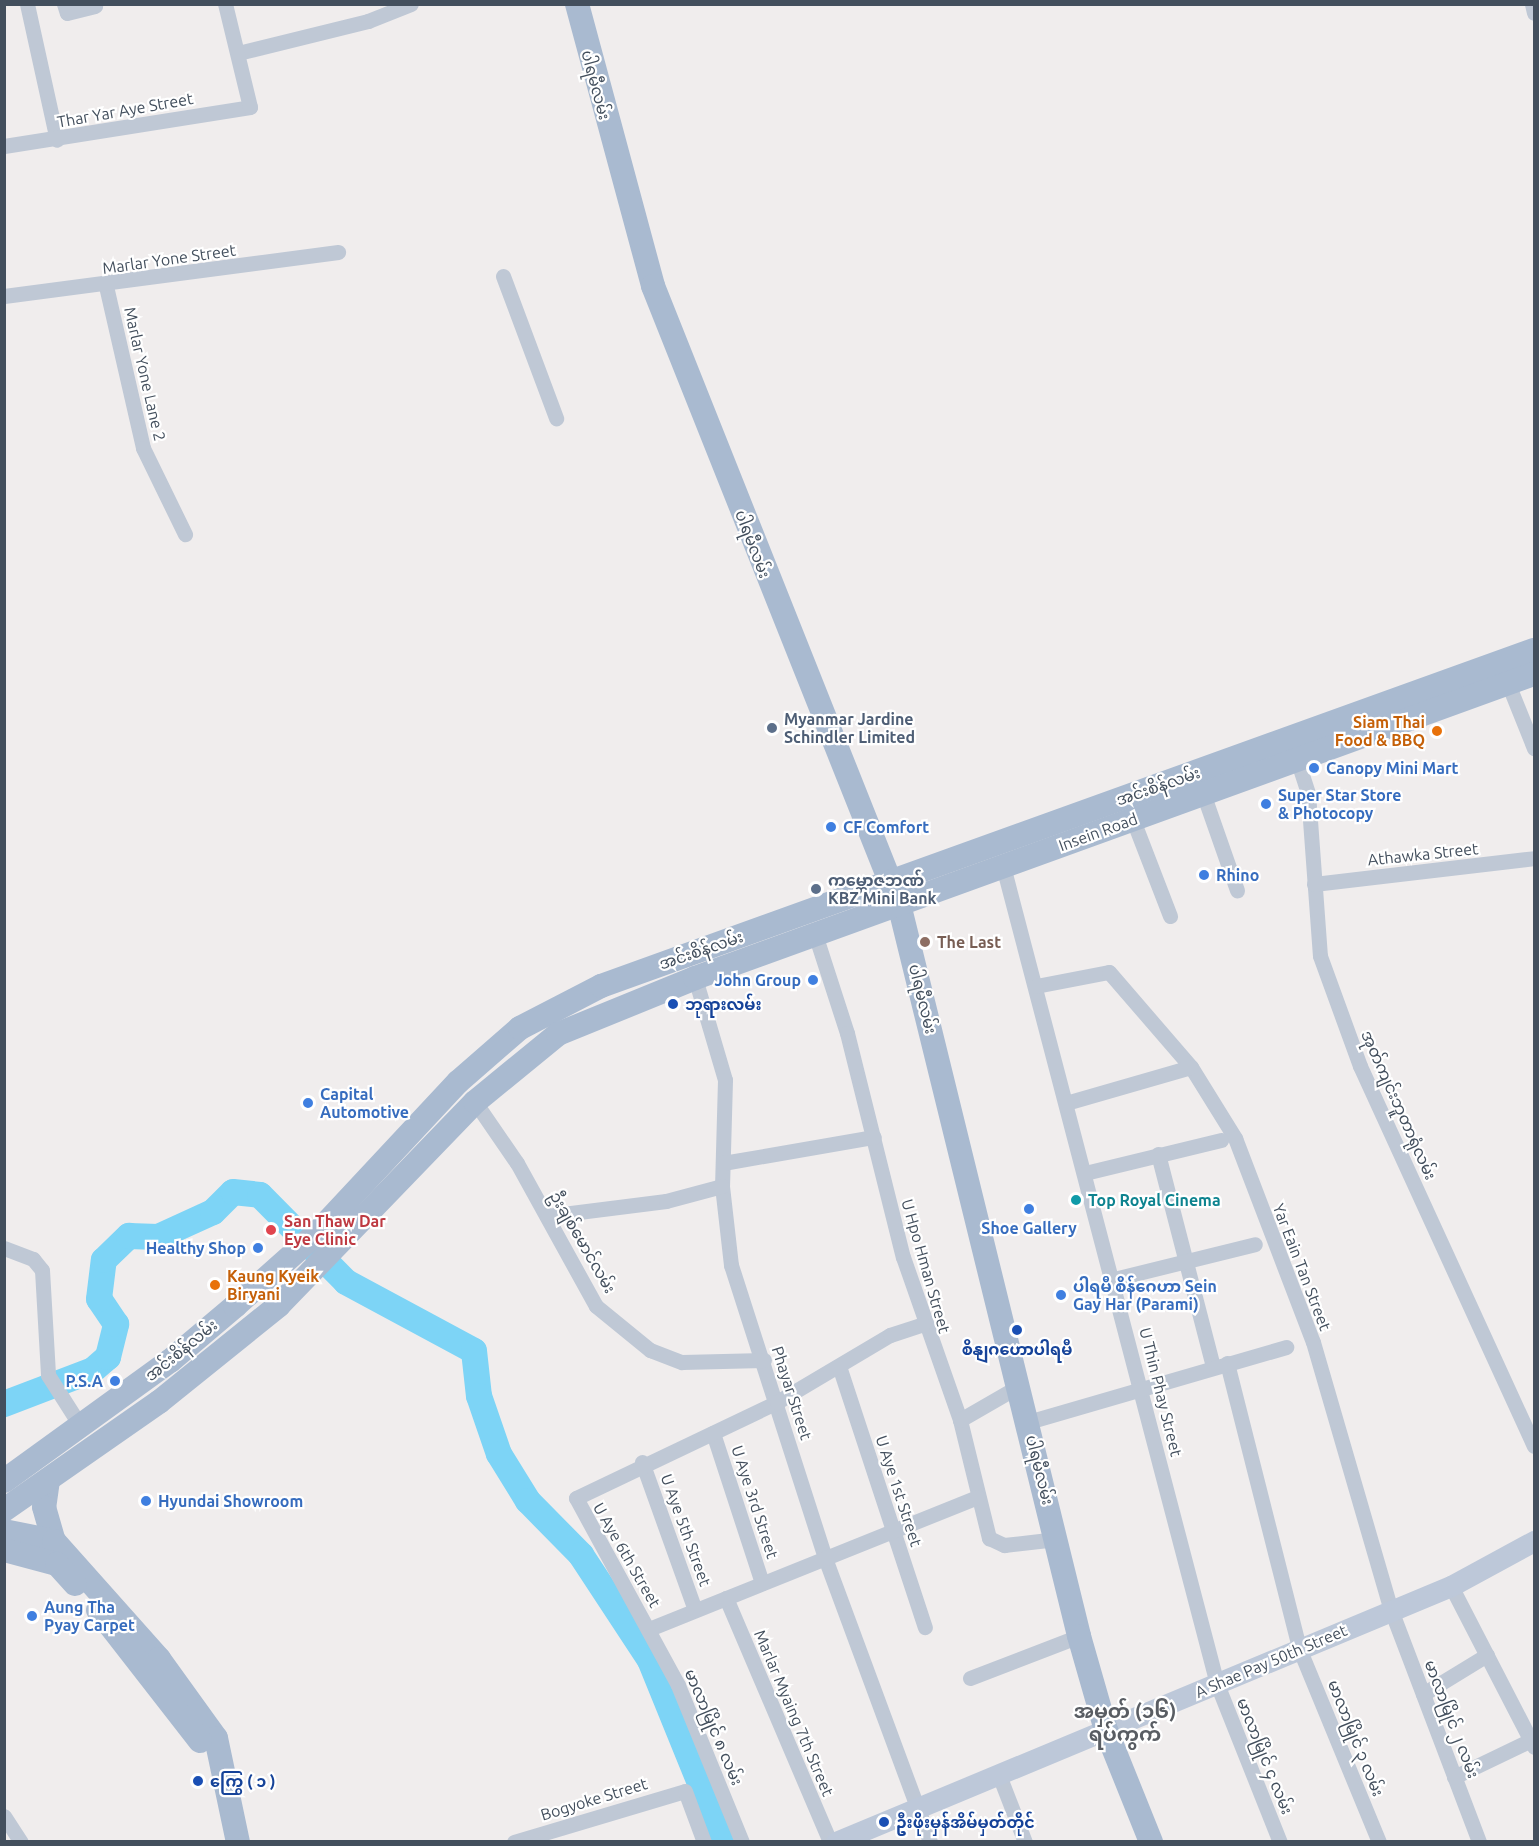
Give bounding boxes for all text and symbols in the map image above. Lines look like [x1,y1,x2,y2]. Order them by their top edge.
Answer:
street label: ပါရမီလမ်း [578,48,614,122]
street label: Thar Yar Aye Street [55,89,195,131]
street label: Marlar Yone Street [101,240,237,278]
street label: Marlar Yone Lane 2 [120,305,170,443]
street label: ပါရမီလမ်း [731,507,775,581]
place label: Myanmar Jardine Schindler Limited [784,709,915,747]
place label: Siam Thai Food & BBQ [1335,712,1425,750]
marker: Myanmar Jardine Schindler Limited [765,721,779,735]
marker: Siam Thai Food & BBQ [1430,724,1444,738]
place label: Canopy Mini Mart [1326,758,1458,778]
marker: Canopy Mini Mart [1307,761,1321,775]
street label: အင်းစိန်လမ်း [1114,763,1202,809]
place label: Super Star Store & Photocopy [1278,785,1401,823]
marker: Super Star Store & Photocopy [1259,797,1273,811]
street label: Insein Road [1056,809,1140,855]
place label: CF Comfort [843,817,929,837]
marker: CF Comfort [824,820,838,834]
street label: Athawka Street [1367,839,1479,869]
place label: Rhino [1216,865,1259,885]
marker: Rhino [1197,868,1211,882]
place label: ကမ္ဘောဇဘဏ် KBZ Mini Bank [828,870,937,908]
marker: ကမ္ဘောဇဘဏ် KBZ Mini Bank [809,882,823,896]
street label: အင်းစိန်လမ်း [657,927,745,973]
place label: The Last [937,932,1001,952]
marker: The Last [918,935,932,949]
street label: ပါရမီလမ်း [905,962,941,1036]
place label: John Group [714,970,801,990]
marker: John Group [806,973,820,987]
place label: ဘုရားလမ်း [685,994,762,1014]
marker: ဘုရားလမ်း [666,997,680,1011]
street label: အုတ်ကျင်းဘူတာရုံလမ်း [1357,1027,1441,1183]
place label: Capital Automotive [320,1084,409,1122]
marker: Capital Automotive [301,1096,315,1110]
street label: ဦးချစ်မောင်လမ်း [546,1188,620,1296]
place label: Top Royal Cinema [1088,1190,1221,1210]
marker: Top Royal Cinema [1069,1193,1083,1207]
street label: U Hpo Hman Street [898,1197,954,1335]
street label: Yar Eain Tan Street [1269,1201,1335,1333]
marker: Shoe Gallery [1022,1202,1036,1216]
place label: San Thaw Dar Eye Clinic [284,1211,386,1249]
place label: Shoe Gallery [981,1218,1077,1238]
marker: San Thaw Dar Eye Clinic [262,1221,280,1239]
place label: Healthy Shop [146,1238,246,1258]
marker: Healthy Shop [251,1241,265,1255]
place label: Kaung Kyeik Biryani [227,1266,319,1304]
place label: ပါရမီ စိန်ဂေဟာ Sein Gay Har (Parami) [1073,1276,1217,1314]
marker: Kaung Kyeik Biryani [208,1278,222,1292]
marker: ပါရမီ စိန်ဂေဟာ Sein Gay Har (Parami) [1054,1288,1068,1302]
street label: အင်းစိန်လမ်း [141,1315,221,1385]
marker: စိနျဂဟောပါရမီ [1010,1323,1024,1337]
street label: U Thin Phay Street [1136,1326,1186,1458]
place label: စိနျဂဟောပါရမီ [962,1339,1072,1359]
street label: Phayar Street [768,1344,816,1442]
place label: P.S.A [65,1371,103,1391]
marker: P.S.A [108,1374,122,1388]
street label: U Aye 1st Street [872,1433,926,1549]
street label: ပါရမီလမ်း [1022,1433,1058,1507]
street label: U Aye 3rd Street [728,1443,782,1561]
street label: U Aye 5th Street [657,1471,715,1589]
place label: Hyundai Showroom [158,1491,303,1511]
marker: Hyundai Showroom [139,1494,153,1508]
street label: U Aye 6th Street [589,1499,665,1611]
place label: Aung Tha Pyay Carpet [44,1597,135,1635]
marker: Aung Tha Pyay Carpet [25,1609,39,1623]
street label: A Shae Pay 50th Street [1192,1620,1350,1702]
street label: Marlar Myaing 7th Street [750,1627,838,1799]
street label: မာလာမြိုင် ၂ လမ်း [1421,1657,1483,1781]
street label: မာလာမြိုင် ၈ လမ်း [681,1666,747,1788]
street label: မာလာမြိုင် ၃ လမ်း [1324,1677,1388,1799]
street label: မာလာမြိုင် ၄ လမ်း [1233,1695,1297,1817]
district label: အမှတ် (၁၆) ရပ်ကွက် [1074,1699,1176,1746]
place label: ကြွေ ( ၁ ) [210,1771,276,1791]
marker: ကြွေ ( ၁ ) [191,1774,205,1788]
street label: Bogyoke Street [538,1774,650,1824]
place label: ဦးဖိုးမှန်အိမ်မှတ်တိုင် [896,1812,1035,1832]
marker: ဦးဖိုးမှန်အိမ်မှတ်တိုင် [877,1815,891,1829]

